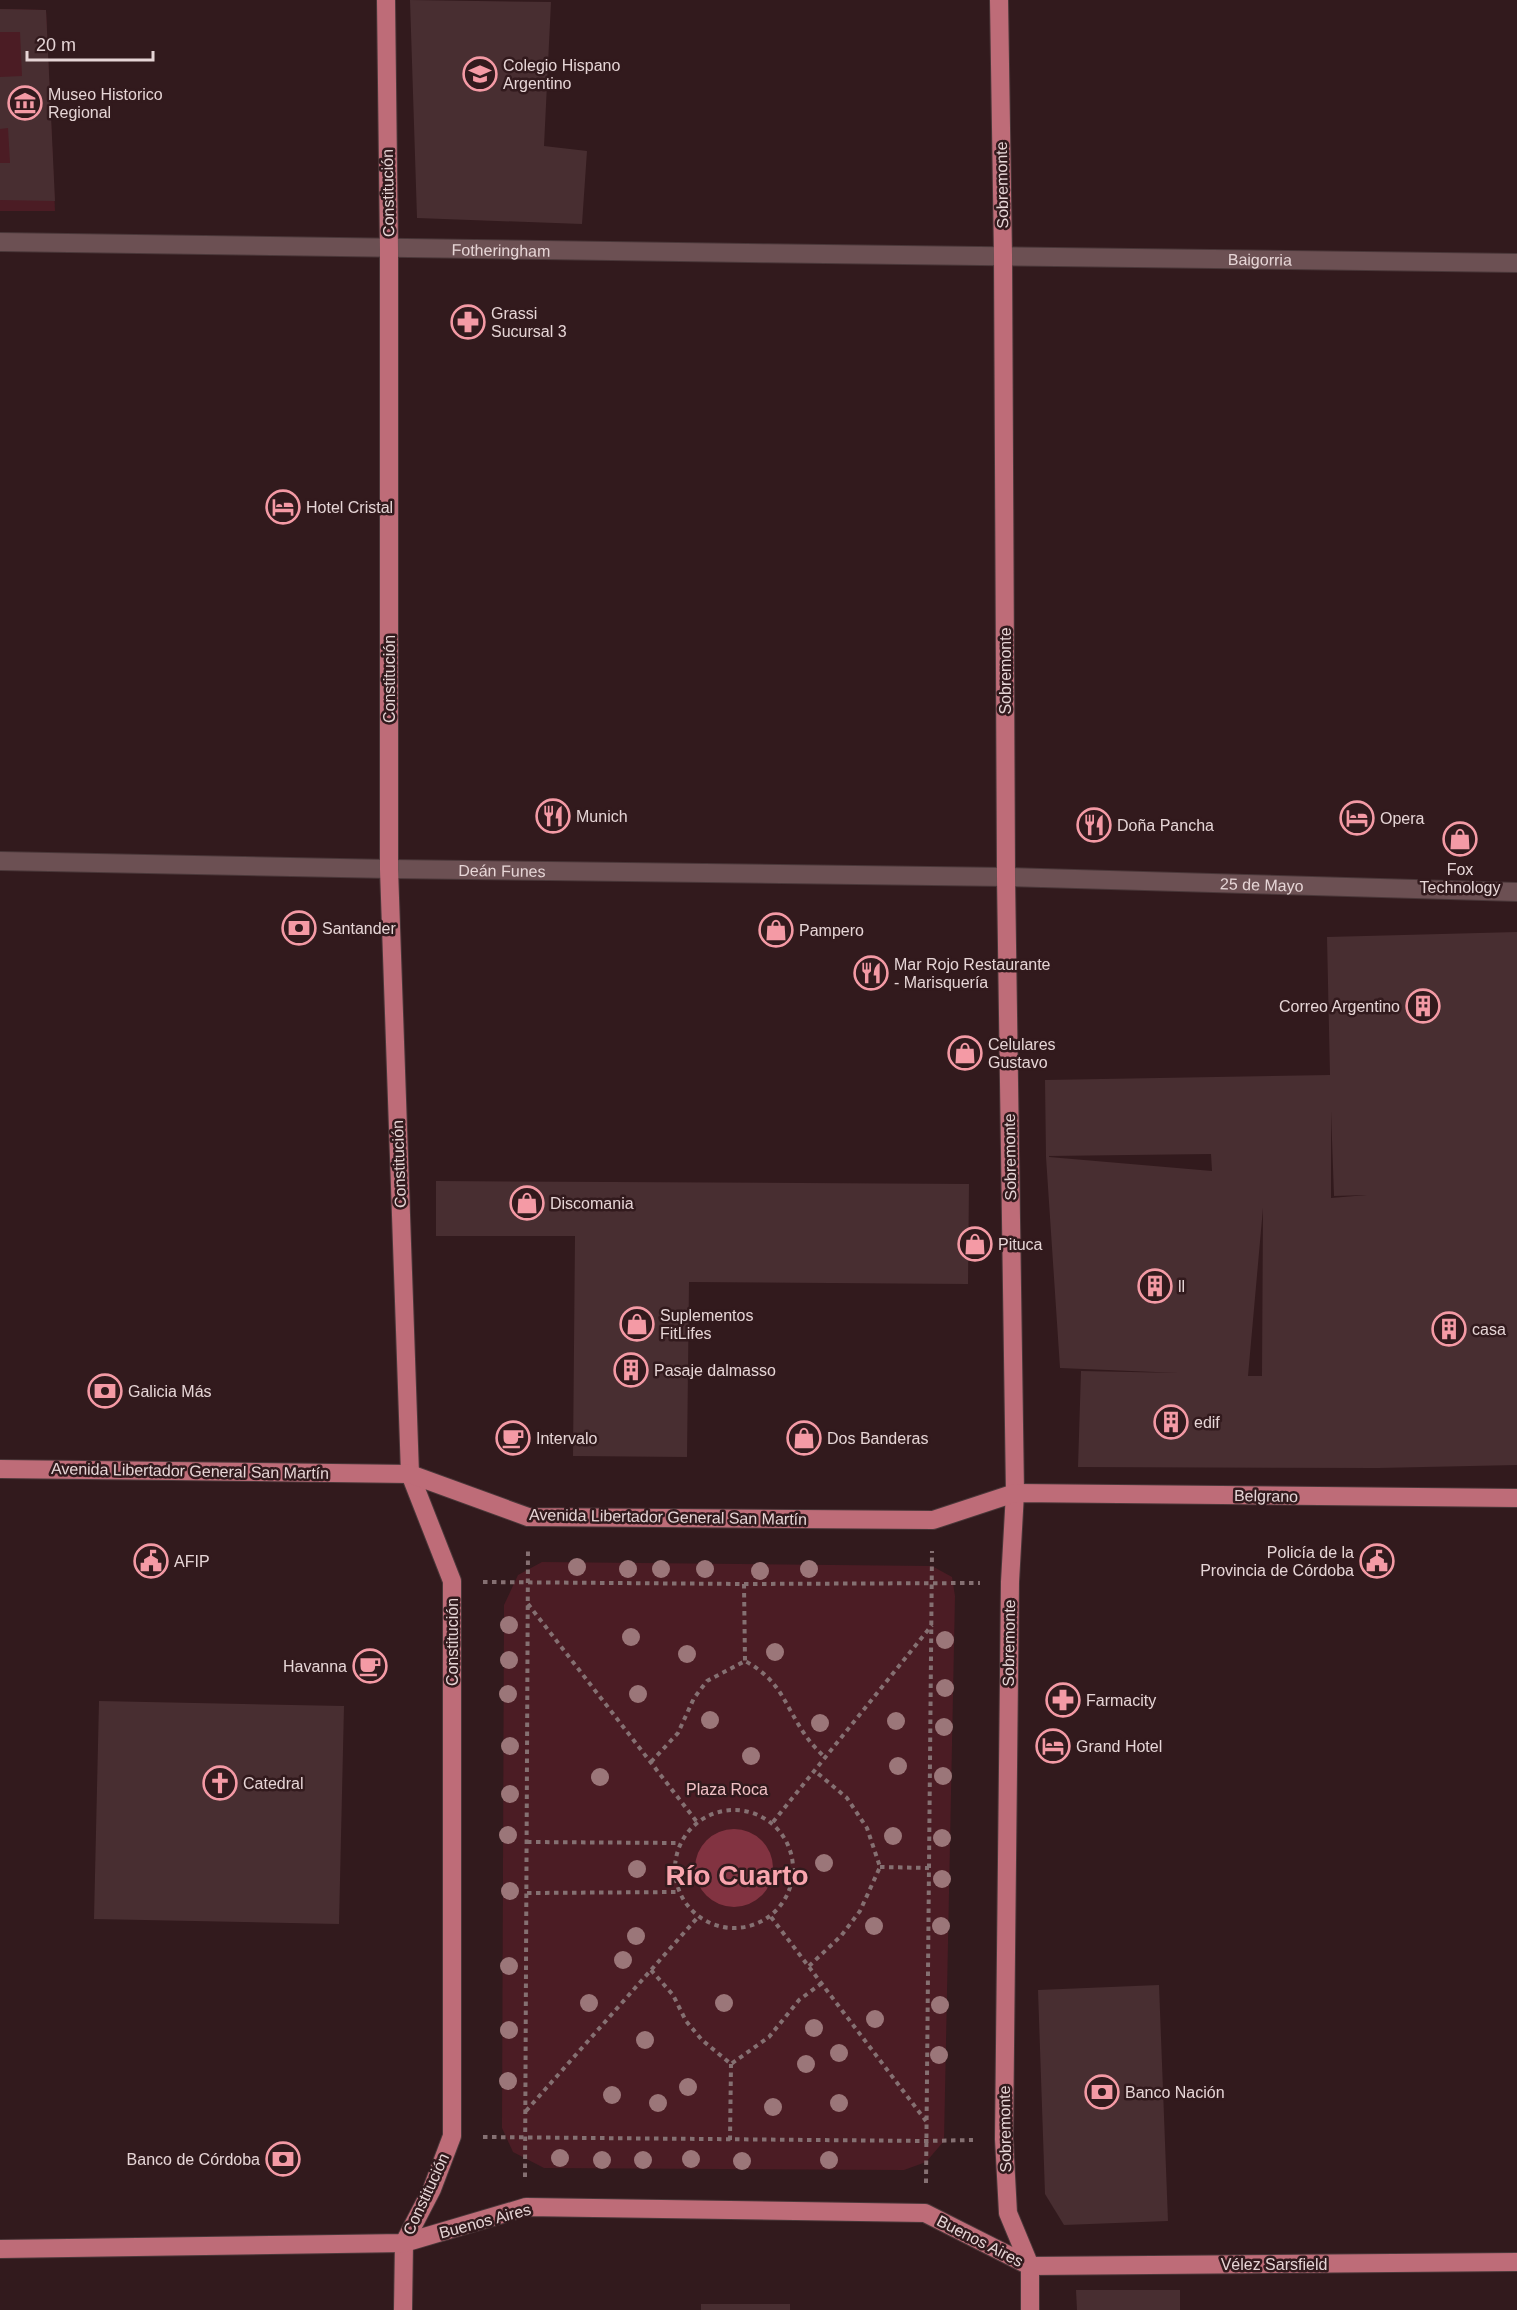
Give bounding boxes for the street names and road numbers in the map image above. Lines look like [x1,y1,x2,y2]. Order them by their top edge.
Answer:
street label: Sobremonte [993,141,1011,229]
street label: Constitución [379,149,397,237]
street label: Fotheringham [451,241,550,259]
street label: Baigorria [1228,250,1292,268]
street label: Sobremonte [997,627,1014,715]
street label: Constitución [381,635,398,723]
street label: Deán Funes [458,861,546,880]
street label: 25 de Mayo [1220,875,1304,894]
street label: Sobremonte [1001,1113,1019,1201]
street label: Constitución [389,1120,409,1208]
street label: Avenida Libertador General San Martín [51,1460,329,1482]
street label: Belgrano [1234,1487,1298,1505]
street label: Avenida Libertador General San Martín [529,1506,807,1528]
street label: Constitución [444,1598,461,1686]
street label: Sobremonte [1000,1599,1018,1687]
street label: Sobremonte [996,2085,1014,2173]
street label: Constitución [400,2151,452,2237]
street label: Buenos Aires [437,2201,533,2241]
street label: Buenos Aires [934,2212,1026,2270]
street label: Vélez Sarsfield [1221,2256,1327,2273]

